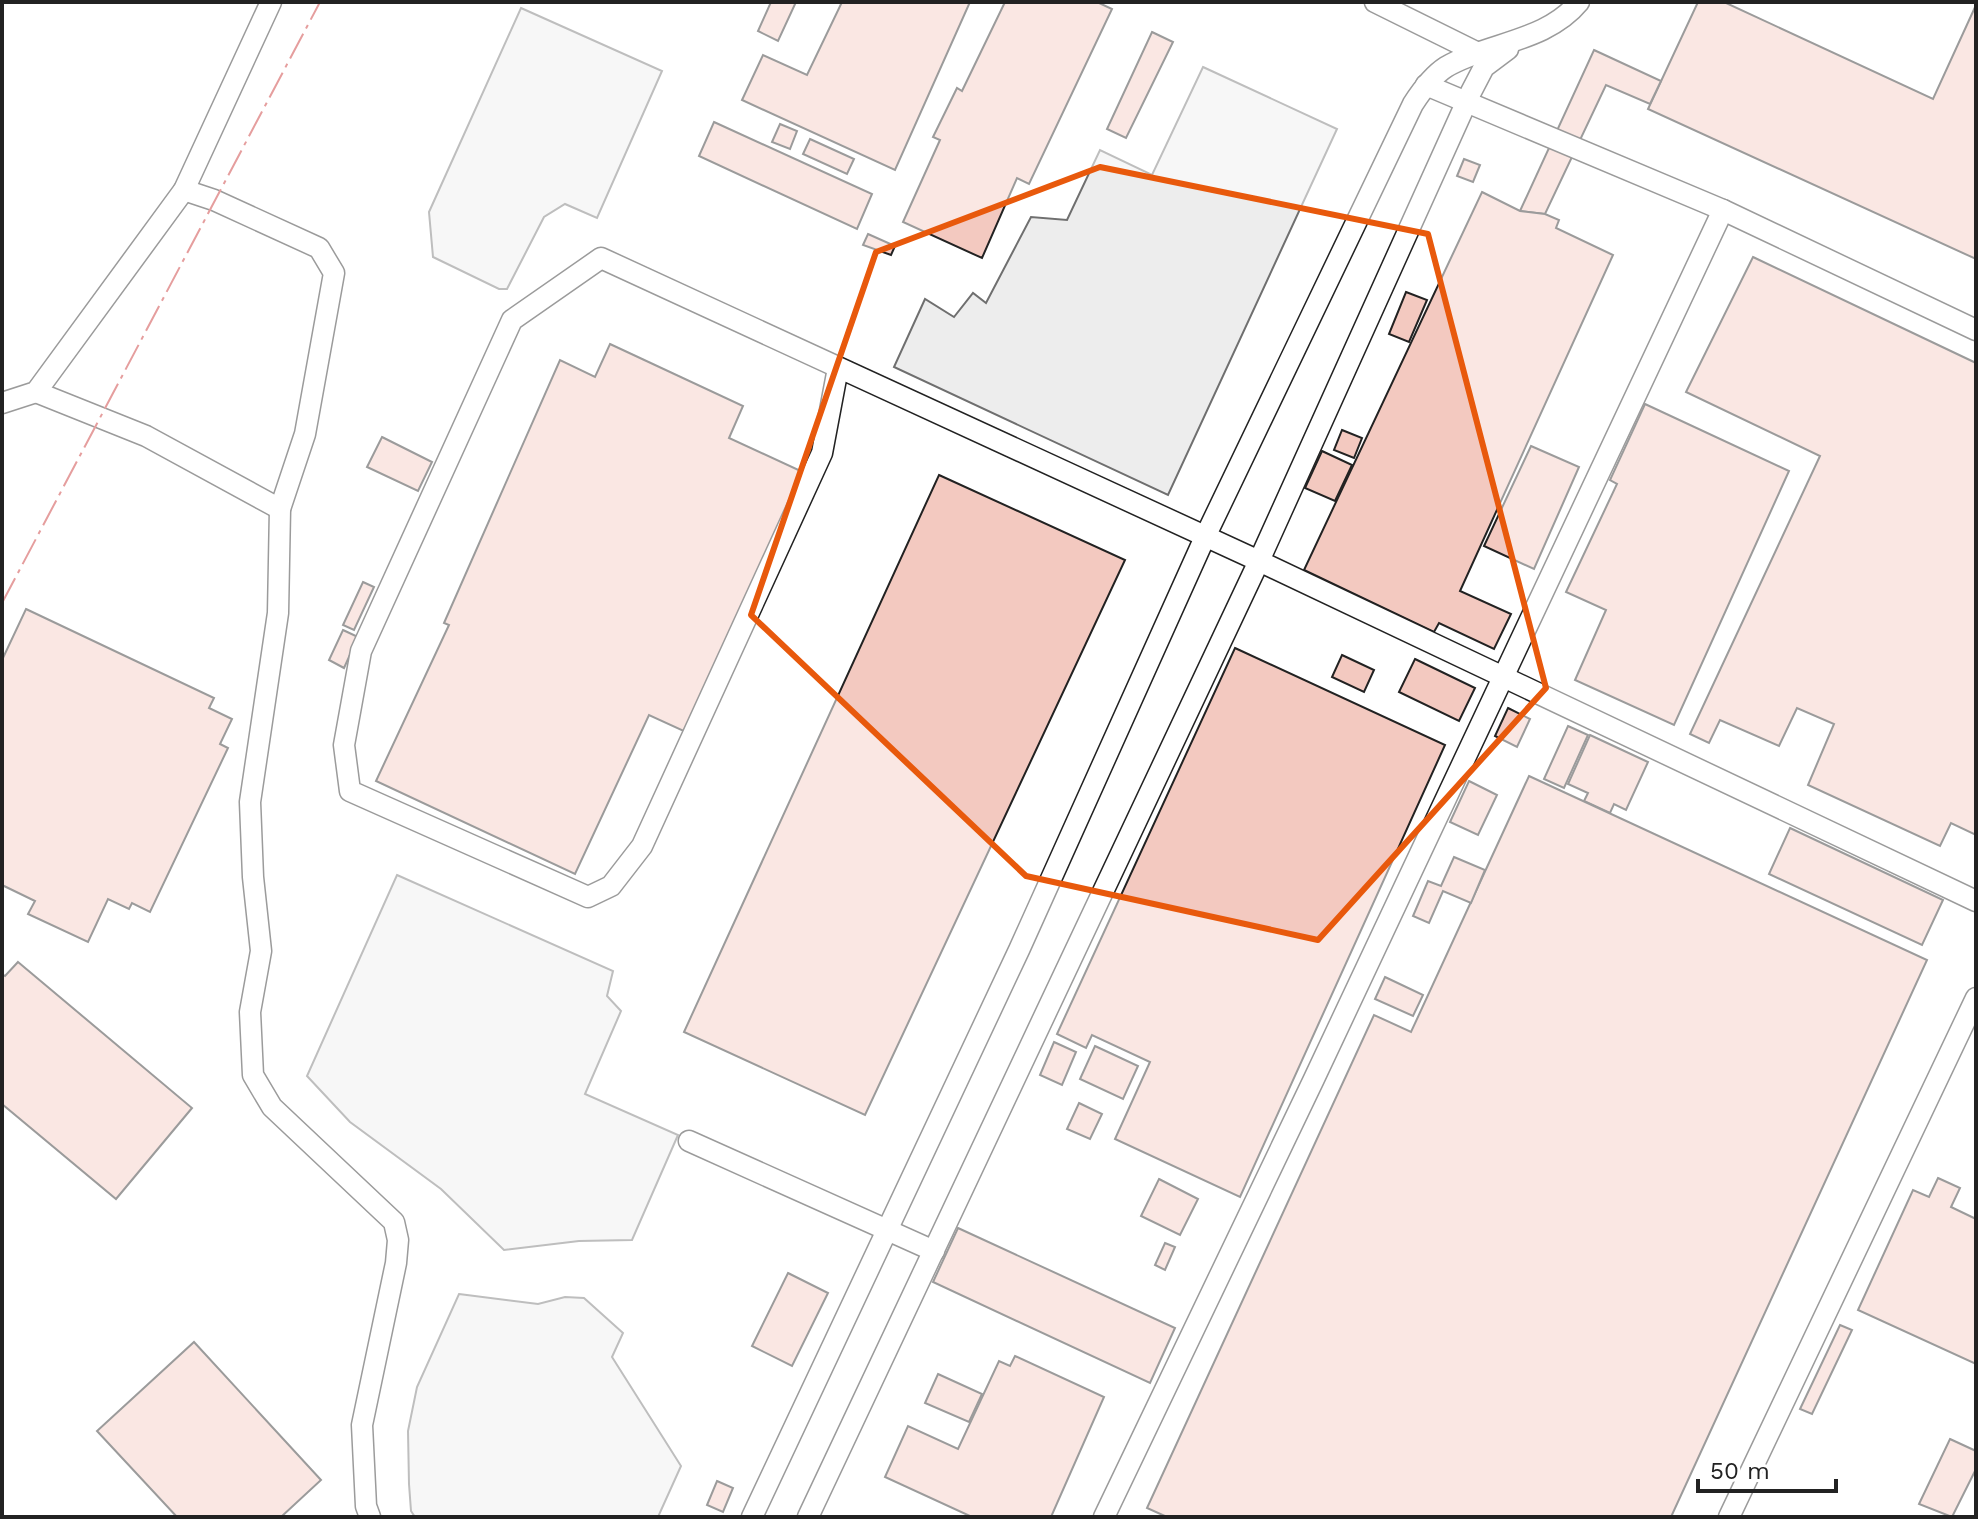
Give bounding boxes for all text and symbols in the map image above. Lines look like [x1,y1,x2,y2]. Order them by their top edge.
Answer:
scale bar [1698,1443,1836,1493]
text: 50 m [1710,1457,1770,1485]

